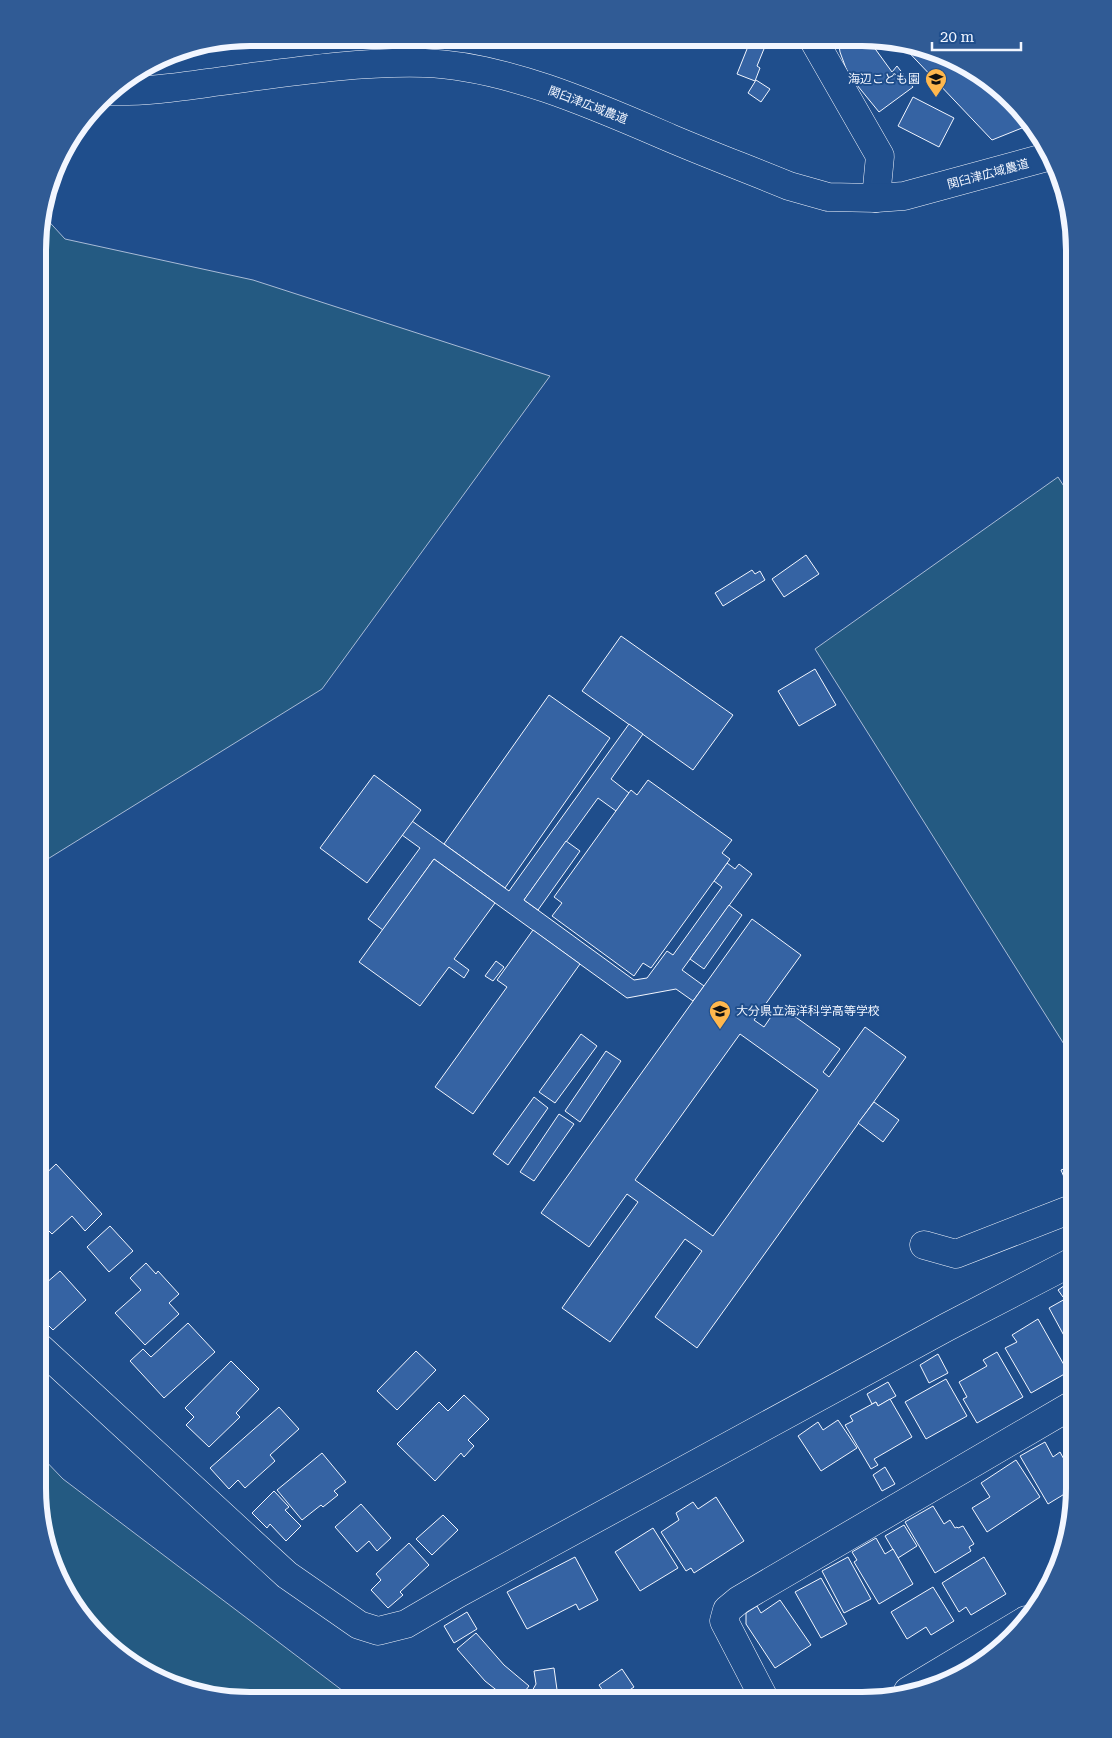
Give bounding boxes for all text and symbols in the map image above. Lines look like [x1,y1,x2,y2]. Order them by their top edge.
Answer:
scale bar [932,20,1021,52]
text: 20 m [940,28,975,46]
school or university icon: 海辺こども園 [924,67,948,98]
place label: 海辺こども園 [848,72,920,86]
street label: 関臼津広域農道 [546,83,630,127]
street label: 関臼津広域農道 [946,156,1030,192]
school or university icon: 大分県立海洋科学高等学校 [708,999,732,1030]
place label: 大分県立海洋科学高等学校 [736,1004,880,1018]

